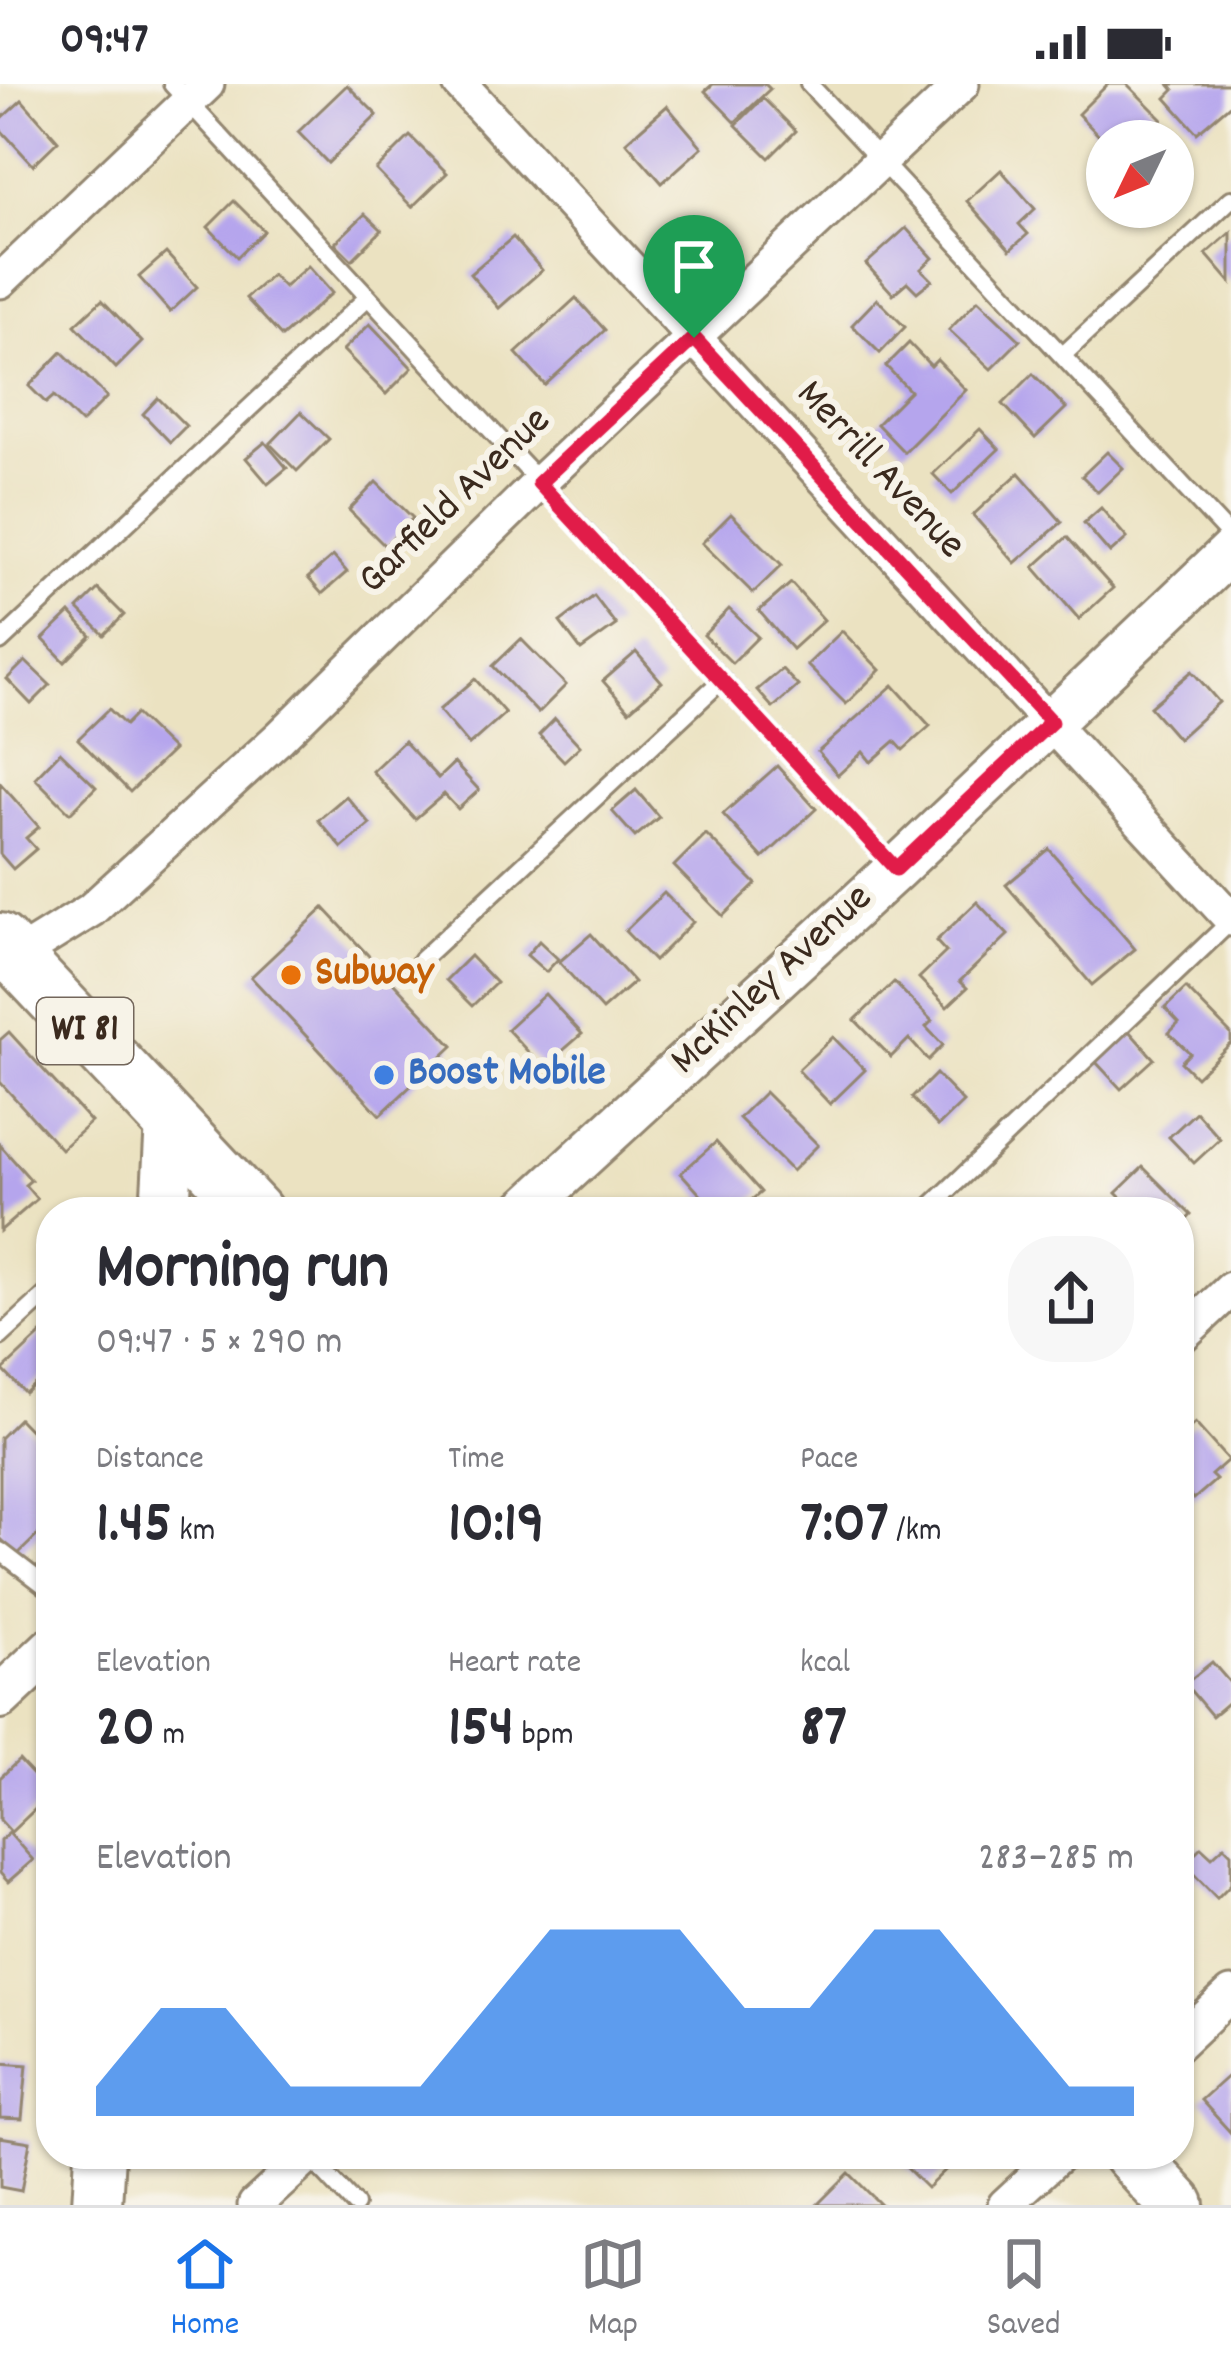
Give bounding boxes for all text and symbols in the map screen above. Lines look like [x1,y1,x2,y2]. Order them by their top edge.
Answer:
text: 09:47 [60,10,149,74]
north arrow [1086,120,1194,228]
map controls [1086,120,1194,228]
pin [643,215,745,338]
icon: arrive [661,233,727,299]
street label: Merrill Avenue [780,368,978,574]
street label: Garfield Avenue [346,394,566,610]
street label: McKinley Avenue [658,871,888,1091]
place label: Subway [315,945,436,1005]
marker: Subway [278,962,304,988]
road number: WI 81 [37,998,133,1064]
place label: Boost Mobile [408,1045,606,1105]
marker: Boost Mobile [371,1062,397,1088]
text: Morning run [96,1225,389,1319]
button: share [1008,1236,1134,1362]
text: 09:47 · 5 × 290 m [96,1317,343,1372]
text: Distance [96,1437,204,1484]
text: Time [448,1437,504,1484]
text: Pace [800,1437,858,1484]
text: 1.45 [96,1484,172,1570]
text: 10:19 [448,1484,544,1570]
text: 7:07 [800,1484,889,1570]
text: km [172,1509,216,1556]
text: /km [889,1509,942,1556]
text: Elevation [96,1641,211,1688]
text: Heart rate [448,1641,581,1688]
text: kcal [800,1641,850,1688]
text: 20 [96,1688,155,1774]
text: 154 [448,1688,514,1774]
text: 87 [800,1688,847,1774]
text: m [155,1713,185,1760]
text: bpm [514,1713,574,1760]
text: Elevation [96,1833,232,1888]
text: 283–285 m [978,1833,1134,1888]
tab: Home [170,2231,239,2350]
tab: Map [580,2231,646,2350]
tab: Saved [987,2231,1061,2350]

